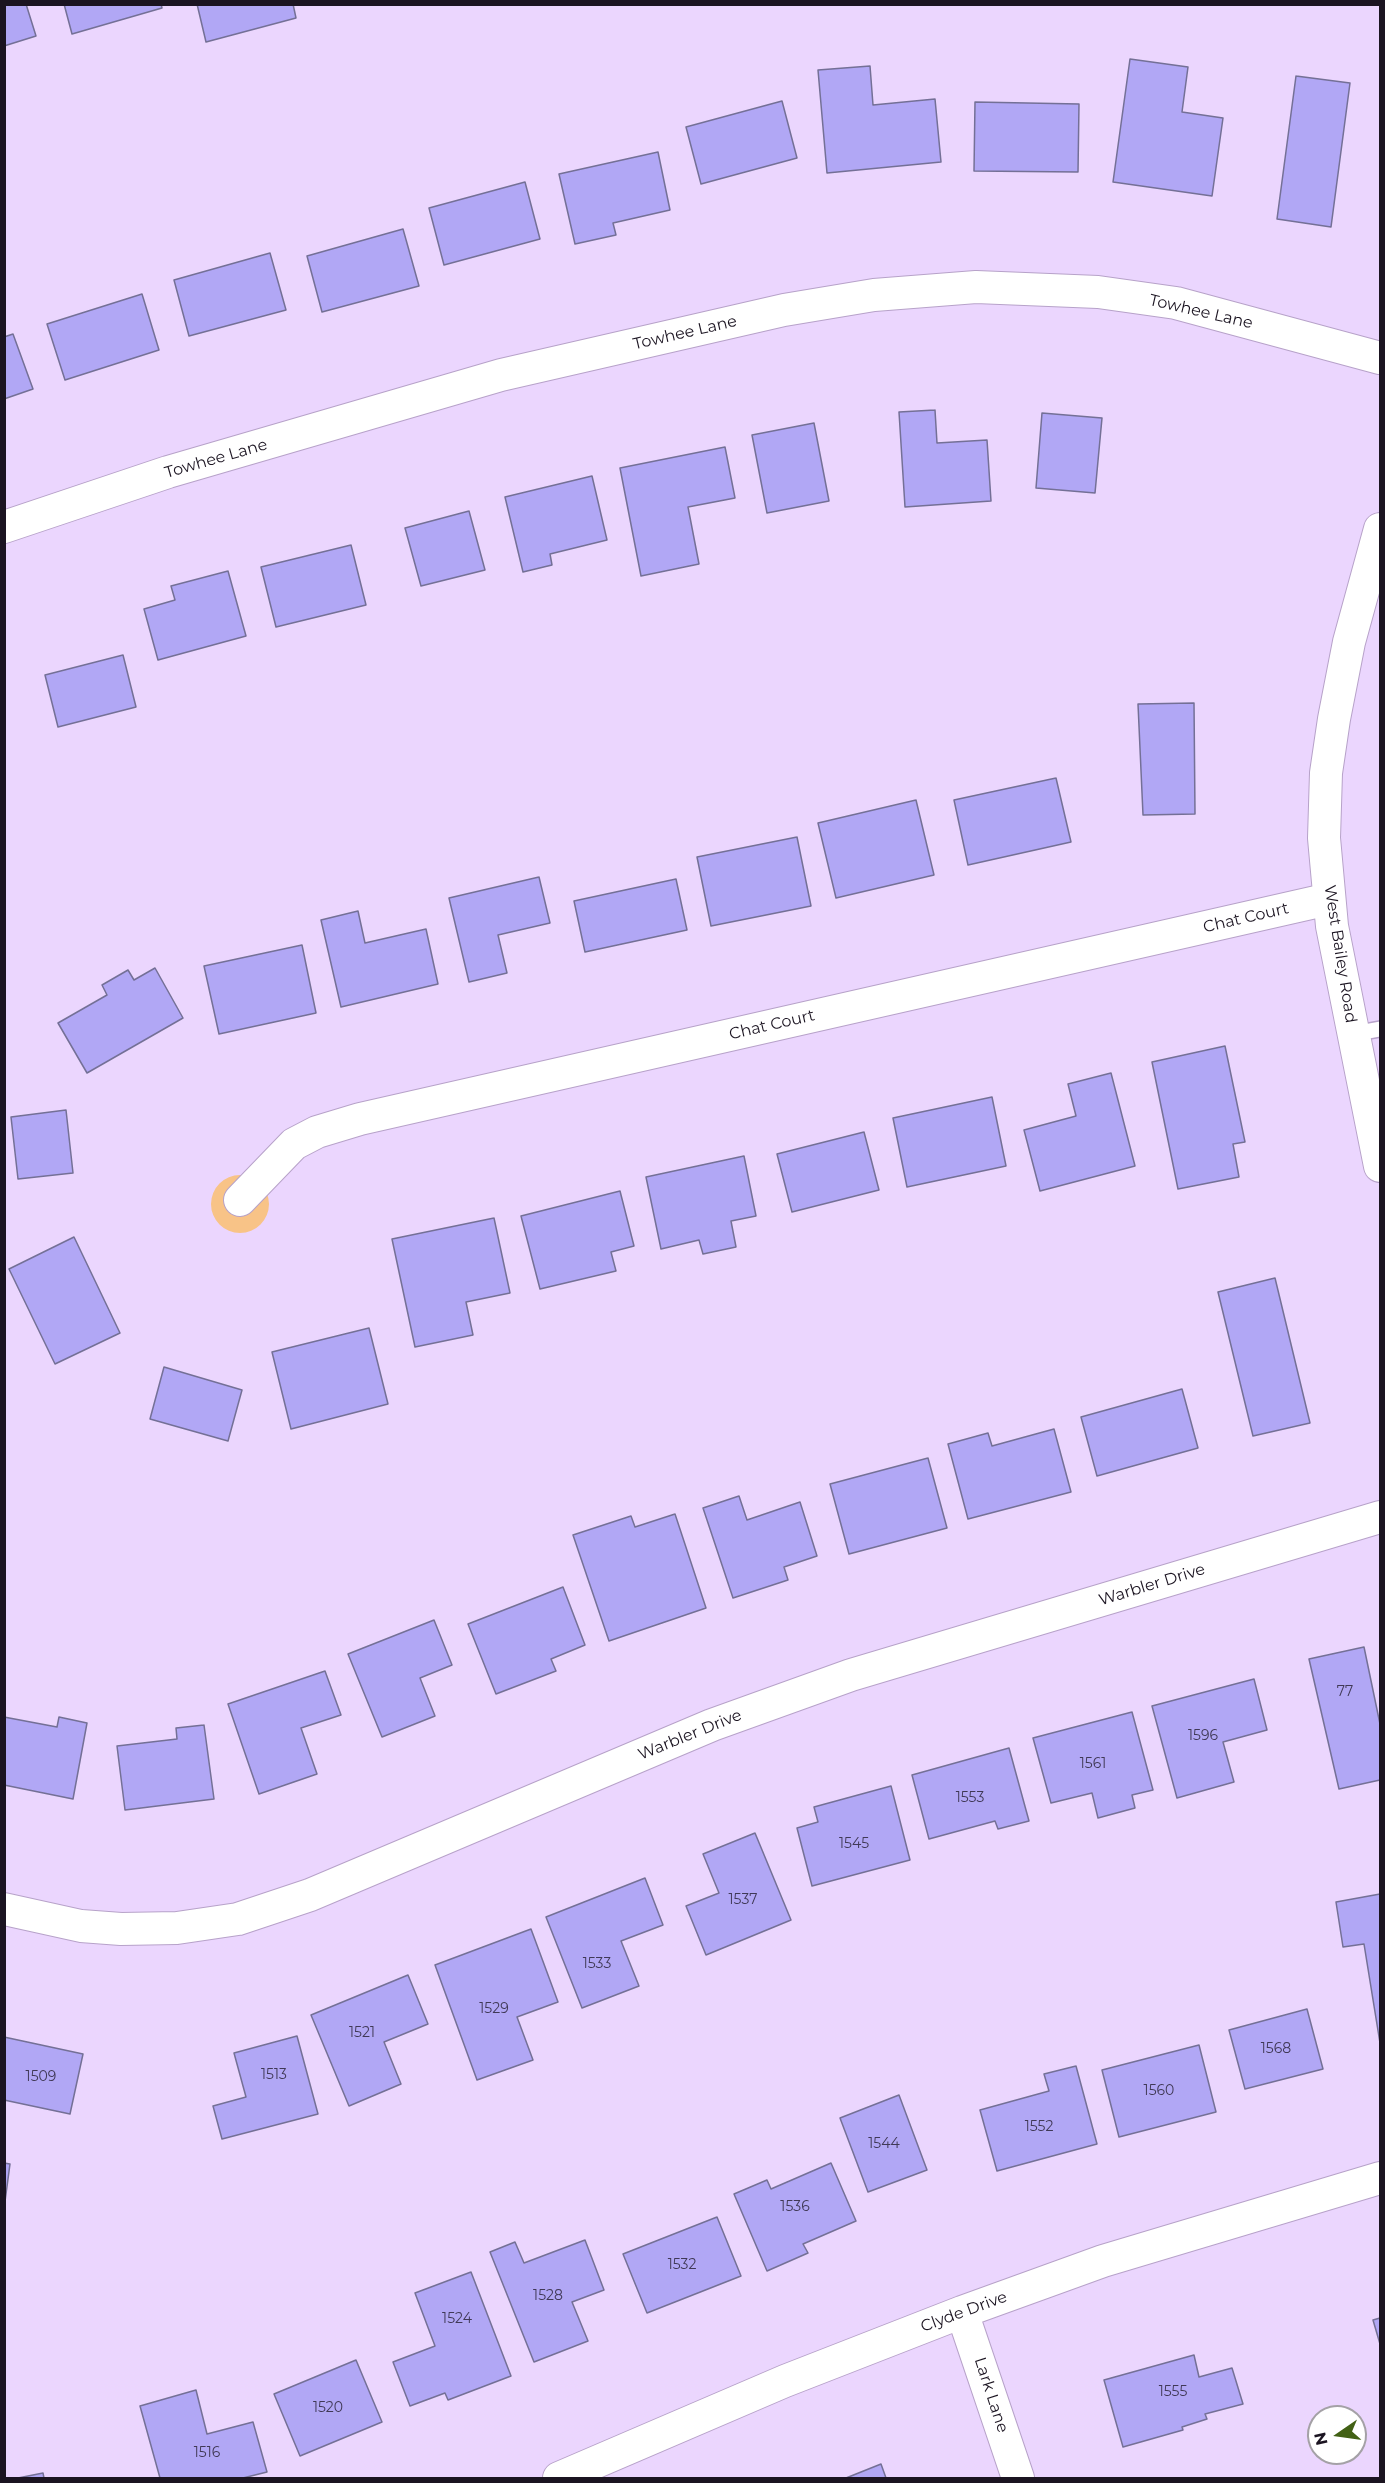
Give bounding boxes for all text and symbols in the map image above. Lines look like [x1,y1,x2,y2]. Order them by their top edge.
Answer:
street label: Towhee Lane [1147,291,1255,333]
street label: Towhee Lane [631,312,739,354]
street label: Towhee Lane [162,435,270,483]
street label: West Bailey Road [1320,884,1360,1024]
street label: Chat Court [1201,899,1291,937]
street label: Chat Court [727,1006,817,1044]
street label: Warbler Drive [1097,1560,1207,1610]
house number: 77 [1337,1684,1353,1700]
street label: Warbler Drive [635,1706,745,1764]
house number: 1596 [1188,1728,1218,1744]
house number: 1561 [1080,1756,1106,1772]
house number: 1553 [956,1790,984,1806]
house number: 1545 [839,1836,869,1852]
house number: 1537 [729,1892,757,1908]
house number: 1533 [583,1956,611,1972]
house number: 1529 [479,2001,509,2017]
house number: 1521 [349,2025,375,2041]
house number: 1568 [1261,2041,1291,2057]
house number: 1513 [261,2067,287,2083]
house number: 1509 [26,2069,56,2085]
house number: 1560 [1144,2083,1174,2099]
house number: 1552 [1025,2119,1053,2135]
house number: 1544 [868,2136,900,2152]
house number: 1536 [780,2199,810,2215]
house number: 1532 [668,2257,696,2273]
street label: Clyde Drive [918,2287,1010,2337]
house number: 1528 [533,2288,563,2304]
house number: 1524 [442,2311,472,2327]
street label: Lark Lane [970,2355,1012,2435]
house number: 1555 [1159,2384,1187,2400]
house number: 1520 [313,2400,343,2416]
north arrow [1307,2405,1367,2465]
text: N [1310,2430,1332,2447]
house number: 1516 [194,2445,220,2461]

